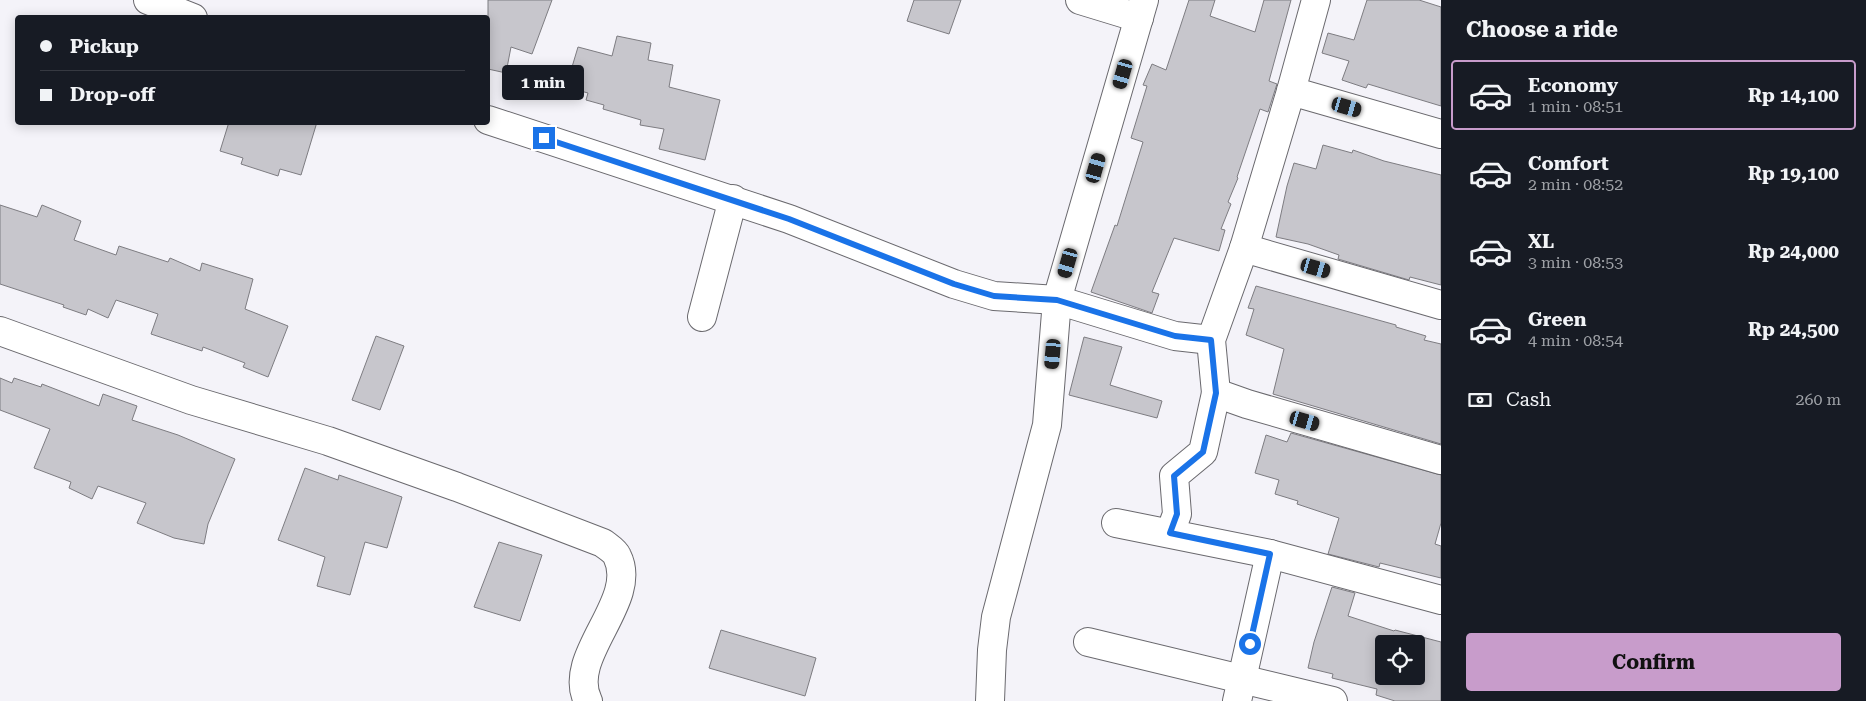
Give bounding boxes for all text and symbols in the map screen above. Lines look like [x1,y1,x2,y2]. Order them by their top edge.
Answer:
text: Choose a ride [1466,17,1618,42]
text: Pickup [70,35,139,58]
car [1111,58,1134,90]
callout: 1 min [503,66,585,100]
text: 1 min [521,73,565,92]
icon: car [1468,73,1513,118]
text: Economy [1528,74,1618,97]
text: Drop-off [70,83,155,106]
text: Rp 14,100 [1748,84,1839,107]
car [1330,96,1363,118]
text: 1 min · 08:51 [1528,97,1623,116]
route end [533,127,555,149]
icon: car [1468,151,1513,196]
car [1084,152,1107,184]
text: Comfort [1528,152,1609,175]
text: Rp 19,100 [1748,162,1839,185]
text: 2 min · 08:52 [1528,175,1623,194]
icon: car [1468,229,1513,274]
text: XL [1528,230,1554,253]
text: Rp 24,000 [1748,240,1839,263]
car [1056,247,1079,279]
text: 3 min · 08:53 [1528,253,1623,272]
car [1299,257,1332,279]
icon: car [1468,307,1513,352]
text: Green [1528,308,1586,331]
text: Rp 24,500 [1748,318,1839,341]
text: 4 min · 08:54 [1528,331,1623,350]
car [1044,338,1061,370]
icon: cash [1466,386,1494,414]
text: Cash [1506,388,1551,411]
text: 260 m [1795,390,1841,409]
car [1288,410,1321,432]
route start [1239,633,1261,655]
button: Confirm [1466,633,1841,691]
map controls [1375,635,1425,685]
button: locate [1375,635,1425,685]

